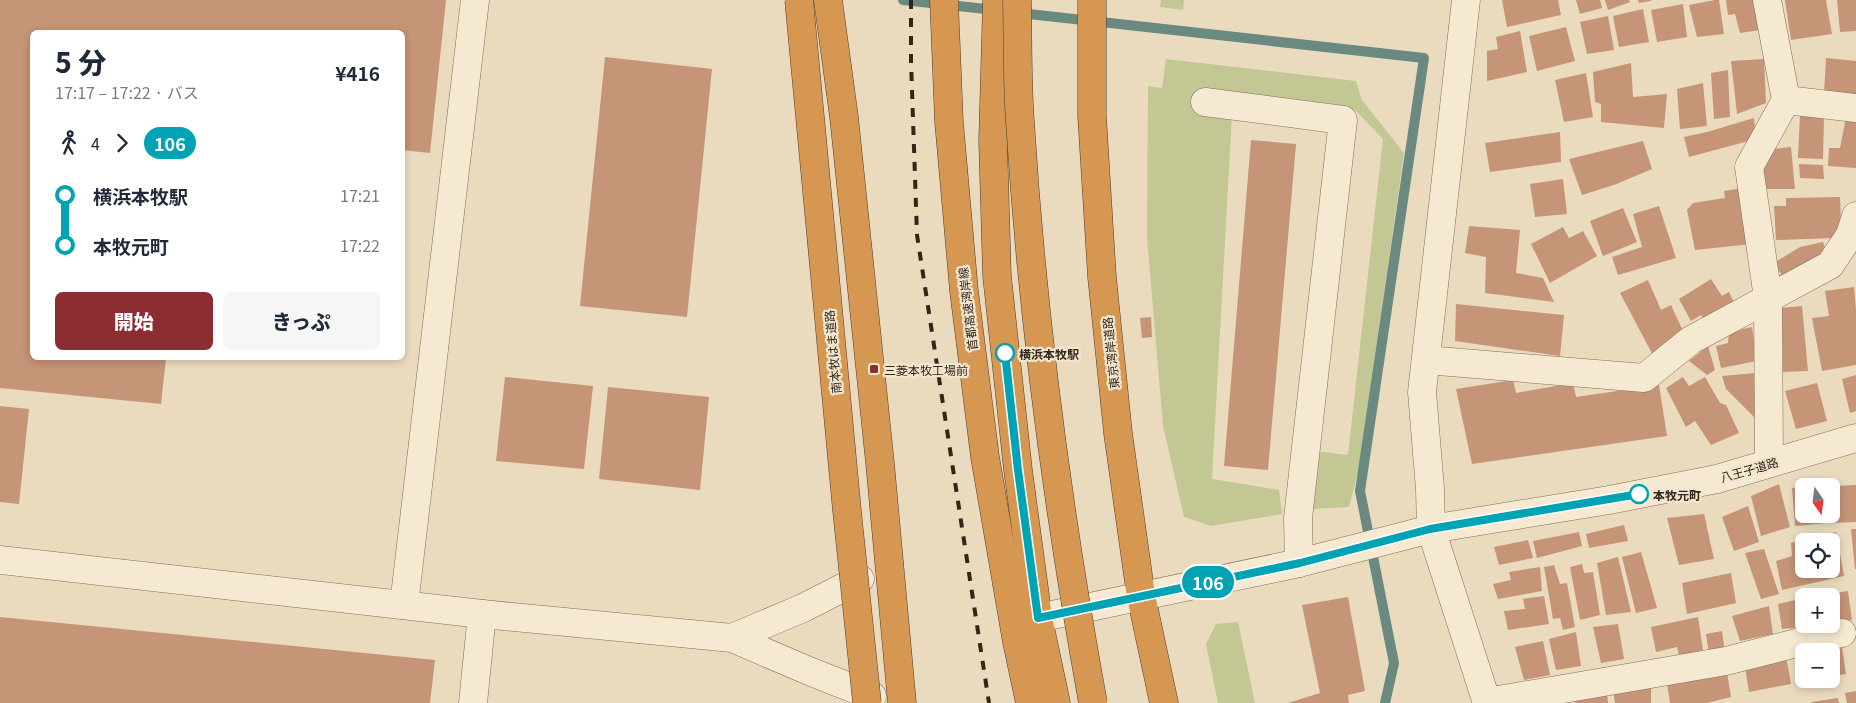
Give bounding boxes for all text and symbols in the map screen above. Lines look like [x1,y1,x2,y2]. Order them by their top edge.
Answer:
text: 5 分 [55,41,106,81]
text: ¥416 [335,59,380,86]
text: 17:17 – 17:22 · バス [55,80,199,104]
icon: walk [55,129,83,157]
icon: forward [108,129,136,157]
text: 106 [154,130,186,156]
text: 4 [91,131,100,155]
text: 横浜本牧駅 [93,182,188,209]
text: 17:21 [340,183,380,207]
text: 本牧元町 [93,232,169,259]
text: 17:22 [340,233,380,257]
street label: 首都高速湾岸線 [953,266,981,352]
button: 開始 [55,292,213,350]
button: きっぷ [223,292,380,350]
street label: 南本牧はま道路 [820,309,844,395]
street label: 東京湾岸道路 [1098,316,1122,390]
marker: 横浜本牧駅 [995,343,1015,363]
place label: 横浜本牧駅 [1019,345,1079,362]
place label: 三菱本牧工場前 [884,361,968,378]
marker: 三菱本牧工場前 [868,363,880,375]
street label: 八王子道路 [1718,453,1780,485]
north arrow [1795,478,1840,522]
map controls [1795,478,1840,688]
marker: 本牧元町 [1629,484,1649,504]
place label: 本牧元町 [1653,486,1701,503]
button: locate [1795,533,1840,578]
line badge: 106 [1179,566,1237,598]
text: 106 [1192,569,1224,595]
button: + [1795,588,1840,633]
button: − [1795,643,1840,688]

